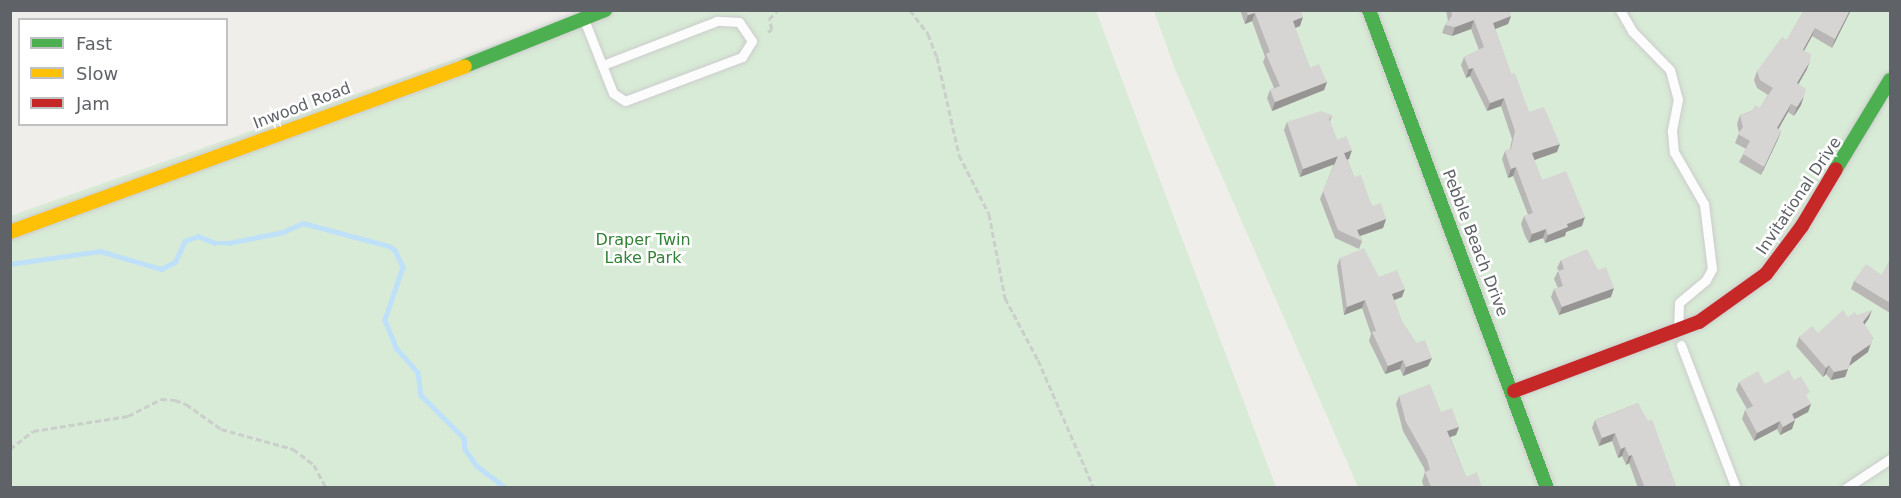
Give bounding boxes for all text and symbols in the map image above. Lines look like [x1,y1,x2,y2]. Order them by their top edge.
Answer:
legend [18,18,228,126]
text: Fast [76,33,112,54]
text: Slow [76,63,118,84]
street label: Inwood Road [251,79,353,133]
text: Jam [76,93,110,114]
street label: Invitational Drive [1753,134,1845,258]
street label: Pebble Beach Drive [1438,167,1512,319]
park label: Draper Twin Lake Park [595,230,691,268]

